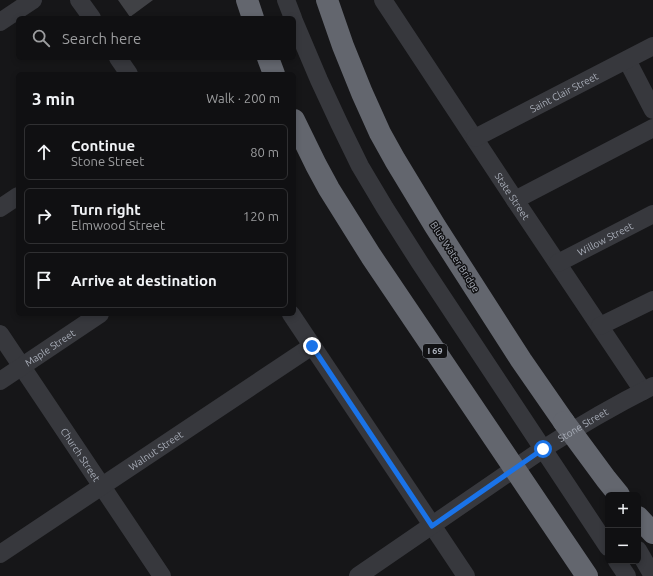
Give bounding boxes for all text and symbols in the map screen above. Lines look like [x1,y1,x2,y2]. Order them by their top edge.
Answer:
search box [16,16,296,60]
icon: search [30,27,52,49]
text: Search here [62,30,141,47]
street label: Saint Clair Street [528,70,600,114]
text: 3 min [32,89,75,108]
text: Walk · 200 m [206,91,280,105]
text: Continue [71,137,135,154]
icon: ahead [33,141,55,163]
text: 80 m [250,145,279,159]
text: Stone Street [71,154,144,168]
street label: State Street [493,171,532,222]
text: Turn right [71,201,141,218]
icon: right [33,205,55,227]
text: 120 m [243,209,279,223]
text: Elmwood Street [71,218,165,232]
street label: Blue Water Bridge [428,220,482,294]
street label: Willow Street [575,220,635,258]
icon: arrive [33,269,55,291]
text: Arrive at destination [71,272,217,289]
street label: Maple Street [23,327,77,368]
route end [303,337,321,355]
road number: I 69 [423,344,447,358]
street label: Stone Street [556,406,610,444]
street label: Church Street [59,426,103,483]
street label: Walnut Street [127,428,185,472]
route start [534,440,552,458]
map controls [605,492,641,564]
button: + [605,492,641,528]
button: − [605,528,641,564]

